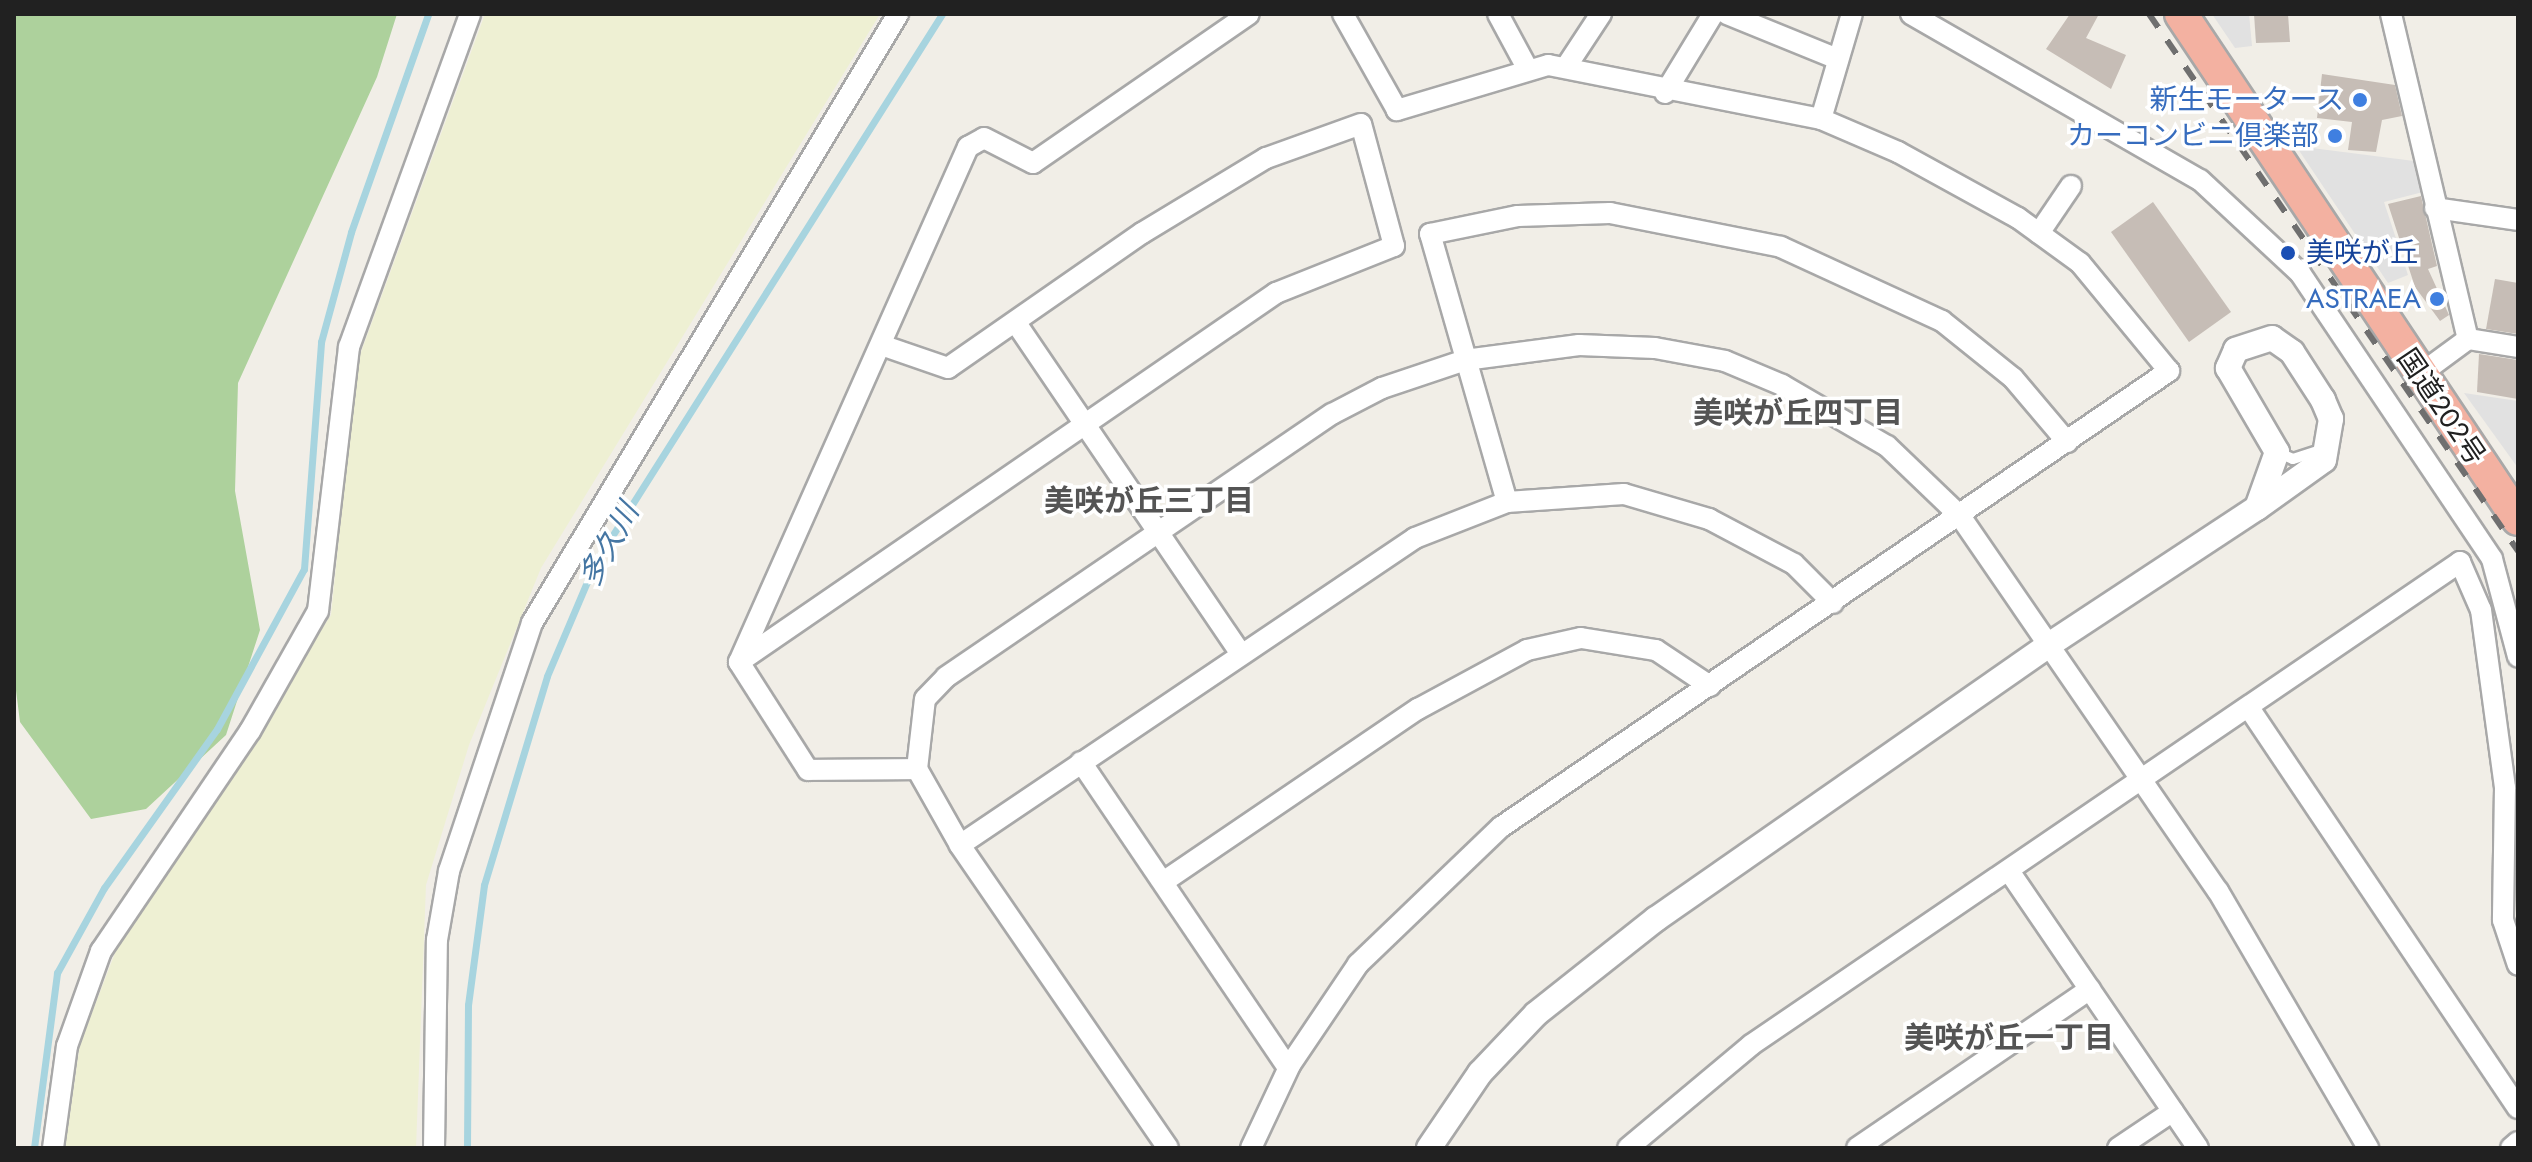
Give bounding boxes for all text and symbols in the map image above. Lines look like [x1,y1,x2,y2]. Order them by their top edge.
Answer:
place label: 新生モータース [2148,83,2344,117]
marker: 新生モータース [2351,91,2369,109]
place label: カーコンビニ倶楽部 [2067,119,2319,153]
marker: カーコンビニ倶楽部 [2326,127,2344,145]
place label: 美咲が丘 [2306,236,2418,270]
marker: 美咲が丘 [2277,242,2299,264]
place label: ASTRAEA [2306,282,2421,316]
marker: ASTRAEA [2428,290,2446,308]
street label: 国道202号 [2390,343,2492,471]
district label: 美咲が丘四丁目 [1693,395,1903,431]
district label: 美咲が丘三丁目 [1044,483,1254,519]
water label: 多久川 [571,497,647,593]
district label: 美咲が丘一丁目 [1904,1020,2114,1056]

